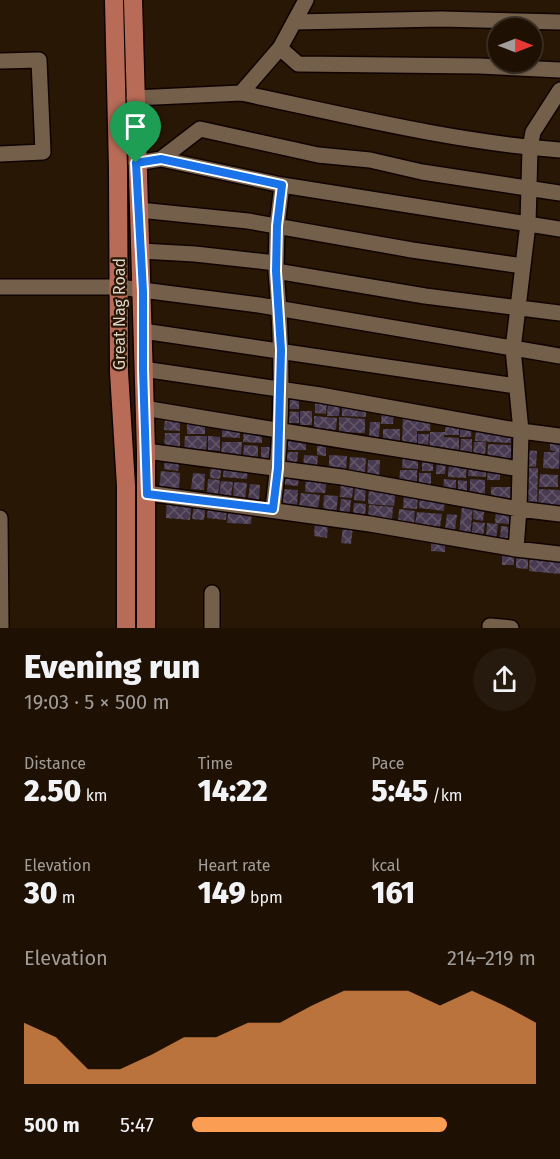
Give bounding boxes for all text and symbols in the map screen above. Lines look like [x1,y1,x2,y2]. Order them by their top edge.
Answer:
north arrow [488,18,542,72]
map controls [488,18,542,72]
pin [110,101,161,163]
icon: arrive [119,110,152,143]
street label: Great Nag Road [110,258,129,370]
text: Evening run [24,647,200,687]
button: share [473,648,536,711]
text: 19:03 · 5 × 500 m [24,690,170,714]
text: Distance [24,754,86,773]
text: Time [198,754,233,773]
text: Pace [371,754,405,773]
text: 2.50 [24,773,81,809]
text: 14:22 [198,773,268,809]
text: 5:45 [371,773,428,809]
text: km [81,786,108,805]
text: /km [428,786,463,805]
text: Elevation [24,856,91,875]
text: Heart rate [198,856,271,875]
text: kcal [371,856,400,875]
text: 30 [24,875,58,911]
text: 149 [198,875,246,911]
text: 161 [371,875,415,911]
text: m [58,888,76,907]
text: bpm [246,888,283,907]
text: Elevation [24,946,108,970]
text: 214–219 m [447,946,536,970]
text: 500 m [24,1113,80,1137]
text: 5:47 [120,1113,154,1137]

